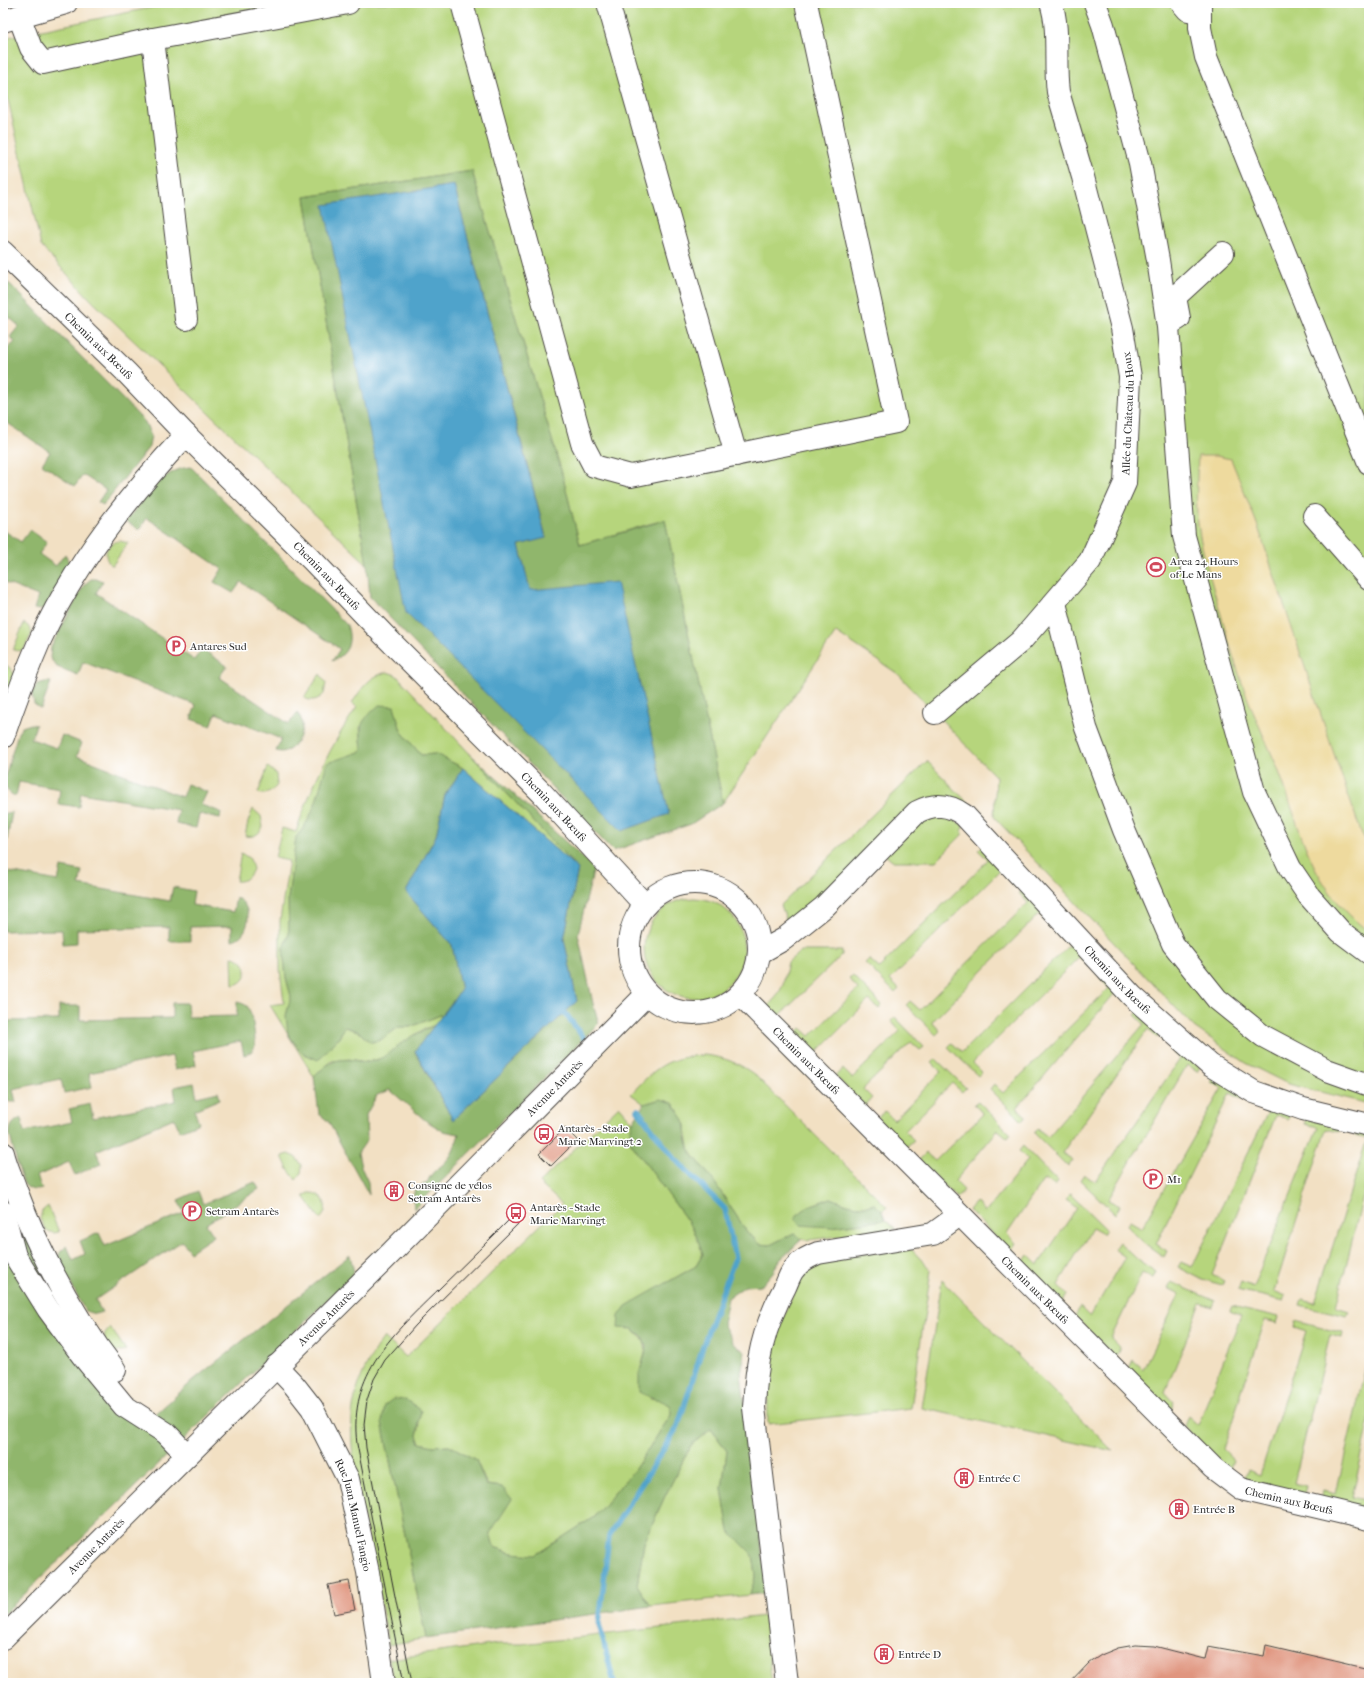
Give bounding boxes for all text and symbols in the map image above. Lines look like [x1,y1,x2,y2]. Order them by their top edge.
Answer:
street label: Chemin aux Bœufs [62,310,135,382]
street label: Allée du Château du Houx [1119,351,1137,476]
street label: Chemin aux Bœufs [290,539,363,613]
place label: Area 24 Hours of Le Mans [1169,555,1238,581]
sports icon: Area 24 Hours of Le Mans [1145,556,1167,578]
parking icon: Antares Sud [165,635,187,657]
place label: Antares Sud [189,640,248,653]
street label: Chemin aux Bœufs [518,770,589,844]
street label: Chemin aux Bœufs [1081,943,1153,1017]
street label: Chemin aux Bœufs [770,1024,842,1097]
street label: Avenue Antarès [523,1057,586,1120]
place label: Antarès - Stade Marie Marvingt 2 [557,1122,642,1148]
bus stop icon: Antarès - Stade Marie Marvingt 2 [533,1123,555,1145]
parking icon: M1 [1142,1168,1164,1190]
place label: M1 [1167,1173,1181,1186]
place label: Consigne de vélos Setram Antarès [408,1179,492,1205]
building icon: Consigne de vélos Setram Antarès [383,1180,405,1202]
parking icon: Setram Antarès [181,1200,203,1222]
place label: Antarès - Stade Marie Marvingt [529,1201,606,1227]
bus stop icon: Antarès - Stade Marie Marvingt [505,1202,527,1224]
place label: Setram Antarès [206,1205,279,1218]
street label: Chemin aux Bœufs [998,1254,1071,1327]
street label: Avenue Antarès [295,1287,357,1349]
street label: Rue Juan Manuel Fangio [332,1457,374,1573]
building icon: Entrée C [953,1467,975,1489]
place label: Entrée C [978,1472,1020,1485]
street label: Chemin aux Bœufs [1244,1484,1334,1517]
building icon: Entrée B [1168,1498,1190,1520]
place label: Entrée B [1193,1503,1235,1516]
street label: Avenue Antarès [65,1515,127,1578]
building icon: Entrée D [873,1643,895,1665]
place label: Entrée D [898,1648,941,1661]

